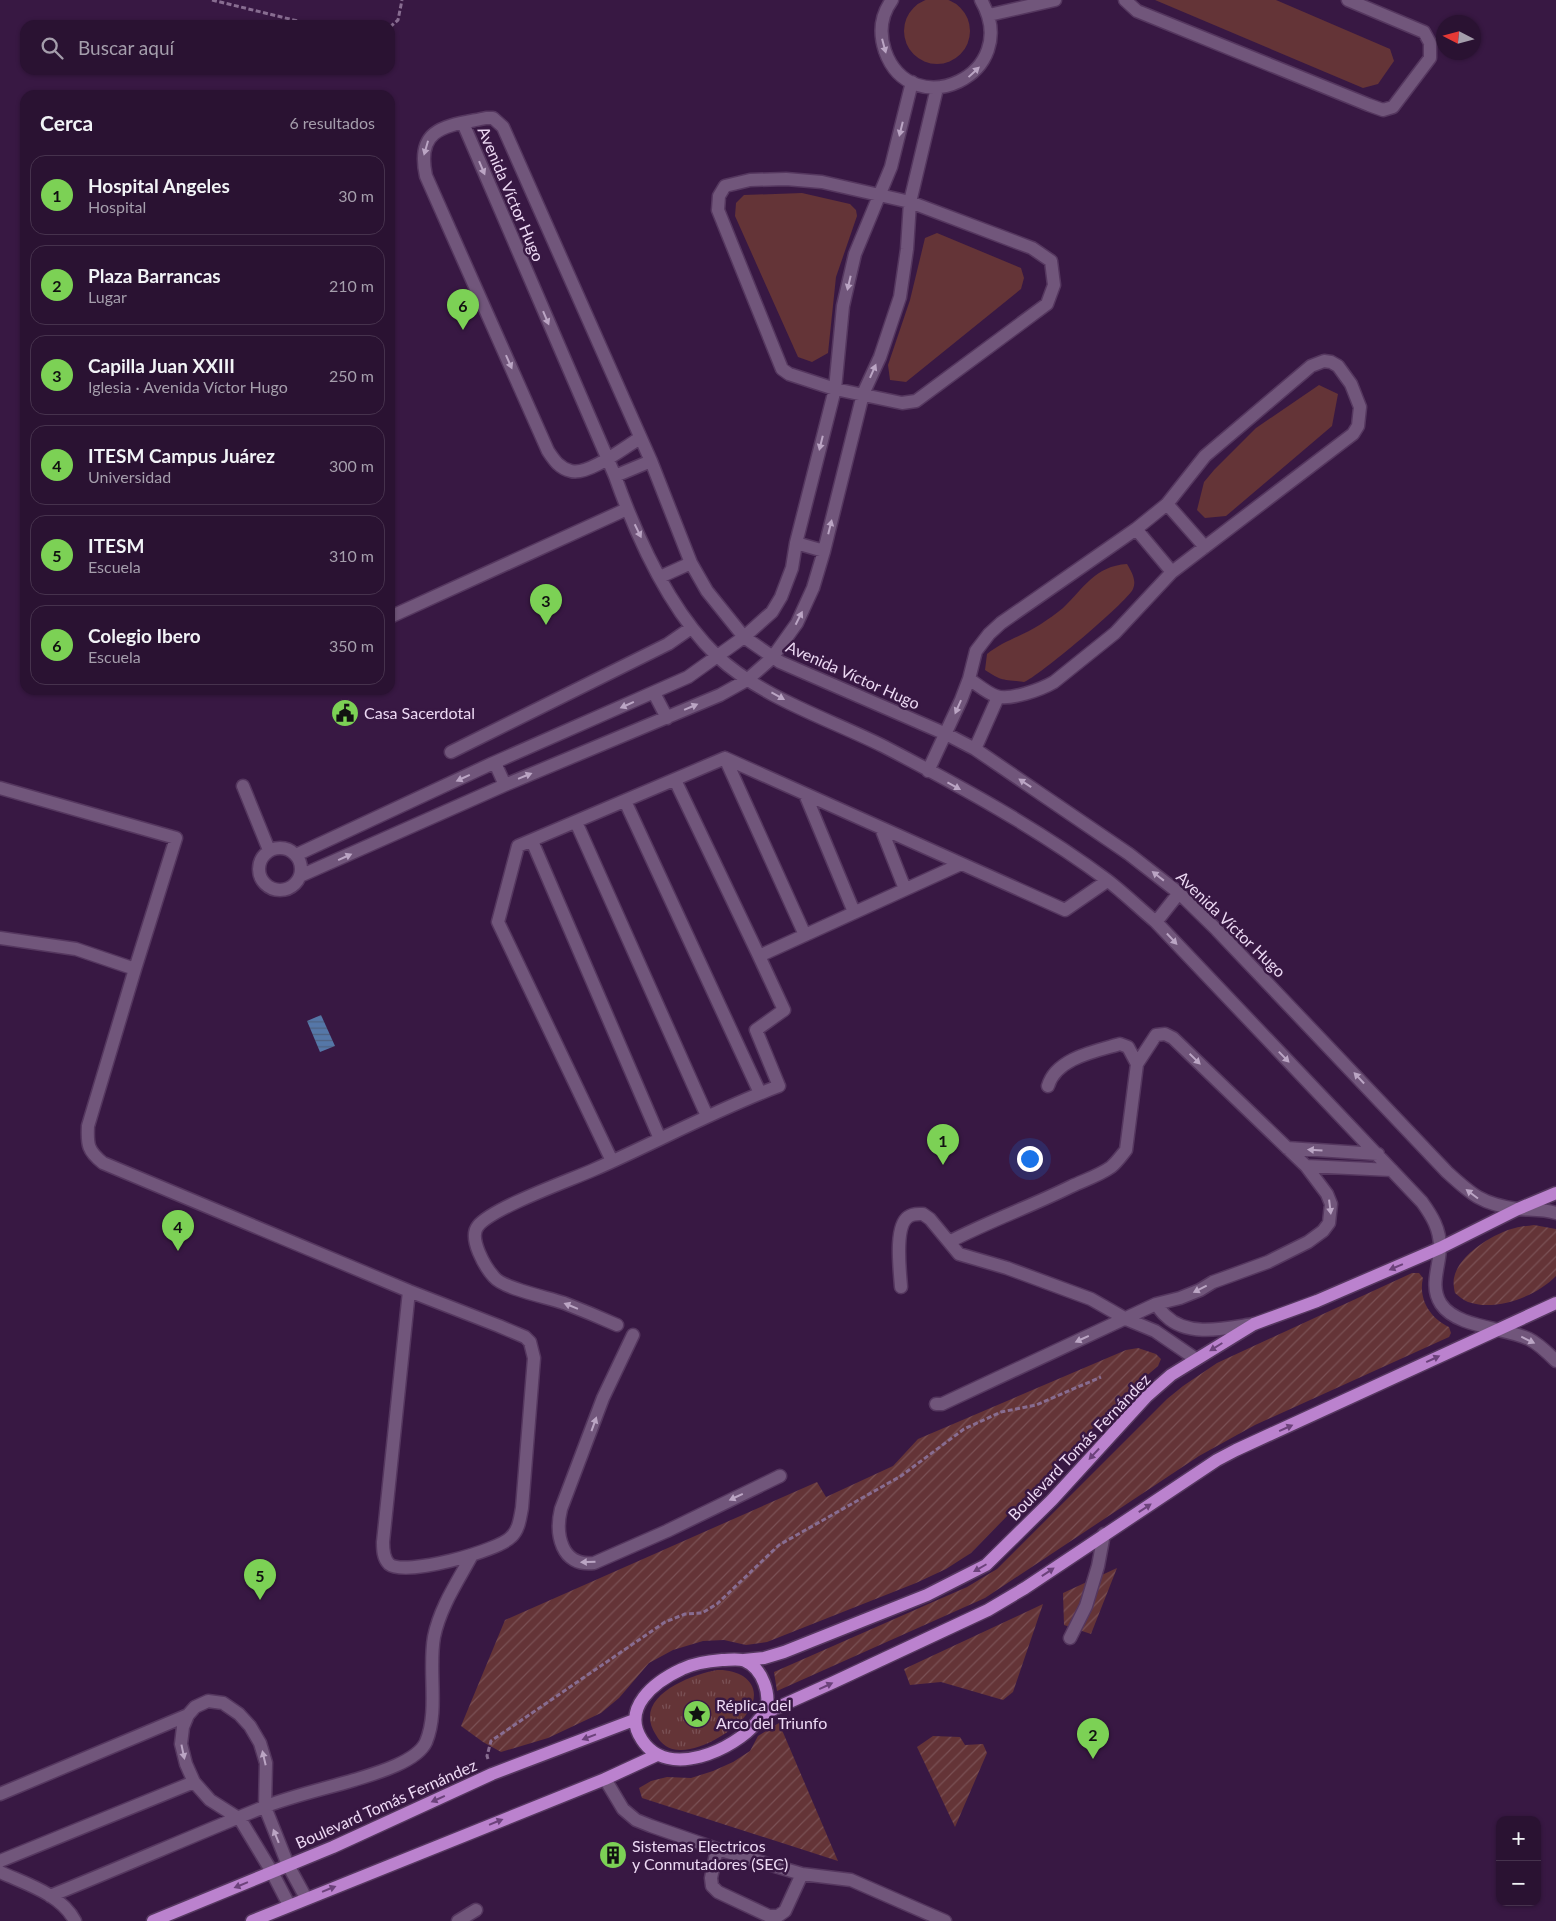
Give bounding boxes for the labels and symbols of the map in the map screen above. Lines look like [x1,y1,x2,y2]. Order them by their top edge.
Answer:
north arrow [1436,15,1481,60]
one-way arrow [880,38,888,53]
one-way arrow [967,66,979,78]
one-way arrow [897,122,905,137]
street label: Avenida Víctor Hugo [474,124,548,264]
one-way arrow [422,141,430,156]
one-way arrow [479,161,487,175]
one-way arrow [845,275,853,290]
pin: 6 [447,289,479,330]
one-way arrow [542,311,550,325]
one-way arrow [505,355,513,369]
one-way arrow [870,364,878,378]
one-way arrow [817,435,825,450]
one-way arrow [826,520,834,535]
one-way arrow [634,524,642,538]
pin: 3 [530,584,562,625]
one-way arrow [795,611,803,625]
street label: Avenida Víctor Hugo [783,636,923,713]
one-way arrow [771,692,786,700]
public building icon: Casa Sacerdotal [330,698,360,728]
one-way arrow [953,700,961,714]
one-way arrow [620,701,634,709]
place label: Casa Sacerdotal [364,703,475,722]
one-way arrow [684,703,699,711]
one-way arrow [518,772,532,780]
one-way arrow [455,773,470,782]
one-way arrow [1018,778,1032,788]
one-way arrow [947,781,961,790]
one-way arrow [338,852,352,860]
street label: Avenida Víctor Hugo [1173,867,1290,981]
one-way arrow [1151,871,1164,882]
one-way arrow [1166,933,1178,945]
one-way arrow [1278,1051,1290,1063]
one-way arrow [1189,1053,1201,1065]
one-way arrow [1353,1072,1365,1084]
pin: 1 [927,1124,959,1165]
your location [1017,1146,1043,1172]
one-way arrow [1307,1146,1323,1154]
one-way arrow [1465,1189,1479,1199]
one-way arrow [1326,1200,1334,1216]
pin: 4 [162,1210,194,1251]
one-way arrow [1389,1264,1403,1272]
one-way arrow [1193,1285,1208,1293]
one-way arrow [564,1302,579,1310]
one-way arrow [1075,1335,1089,1343]
one-way arrow [1521,1336,1536,1344]
one-way arrow [1209,1343,1222,1352]
one-way arrow [1426,1355,1441,1363]
street label: Boulevard Tomás Fernández [1004,1369,1154,1524]
one-way arrow [590,1416,598,1431]
one-way arrow [1279,1423,1293,1431]
one-way arrow [1088,1447,1100,1459]
one-way arrow [729,1493,743,1501]
one-way arrow [1139,1503,1152,1513]
one-way arrow [580,1558,596,1566]
pin: 5 [244,1559,276,1600]
one-way arrow [973,1564,986,1573]
one-way arrow [1041,1567,1054,1577]
one-way arrow [818,1682,833,1691]
place label: Réplica del Arco del Triunfo [716,1695,827,1732]
place icon: Réplica del Arco del Triunfo [682,1699,712,1729]
pin: 2 [1077,1718,1109,1759]
one-way arrow [581,1734,596,1741]
one-way arrow [180,1744,188,1760]
one-way arrow [260,1751,268,1766]
street label: Boulevard Tomás Fernández [292,1755,479,1852]
one-way arrow [431,1795,445,1803]
one-way arrow [489,1818,504,1826]
one-way arrow [272,1829,280,1843]
place label: Sistemas Electricos y Conmutadores (SEC) [632,1836,788,1873]
building icon: Sistemas Electricos y Conmutadores (SEC) [598,1840,628,1870]
one-way arrow [234,1881,248,1889]
one-way arrow [322,1885,337,1893]

